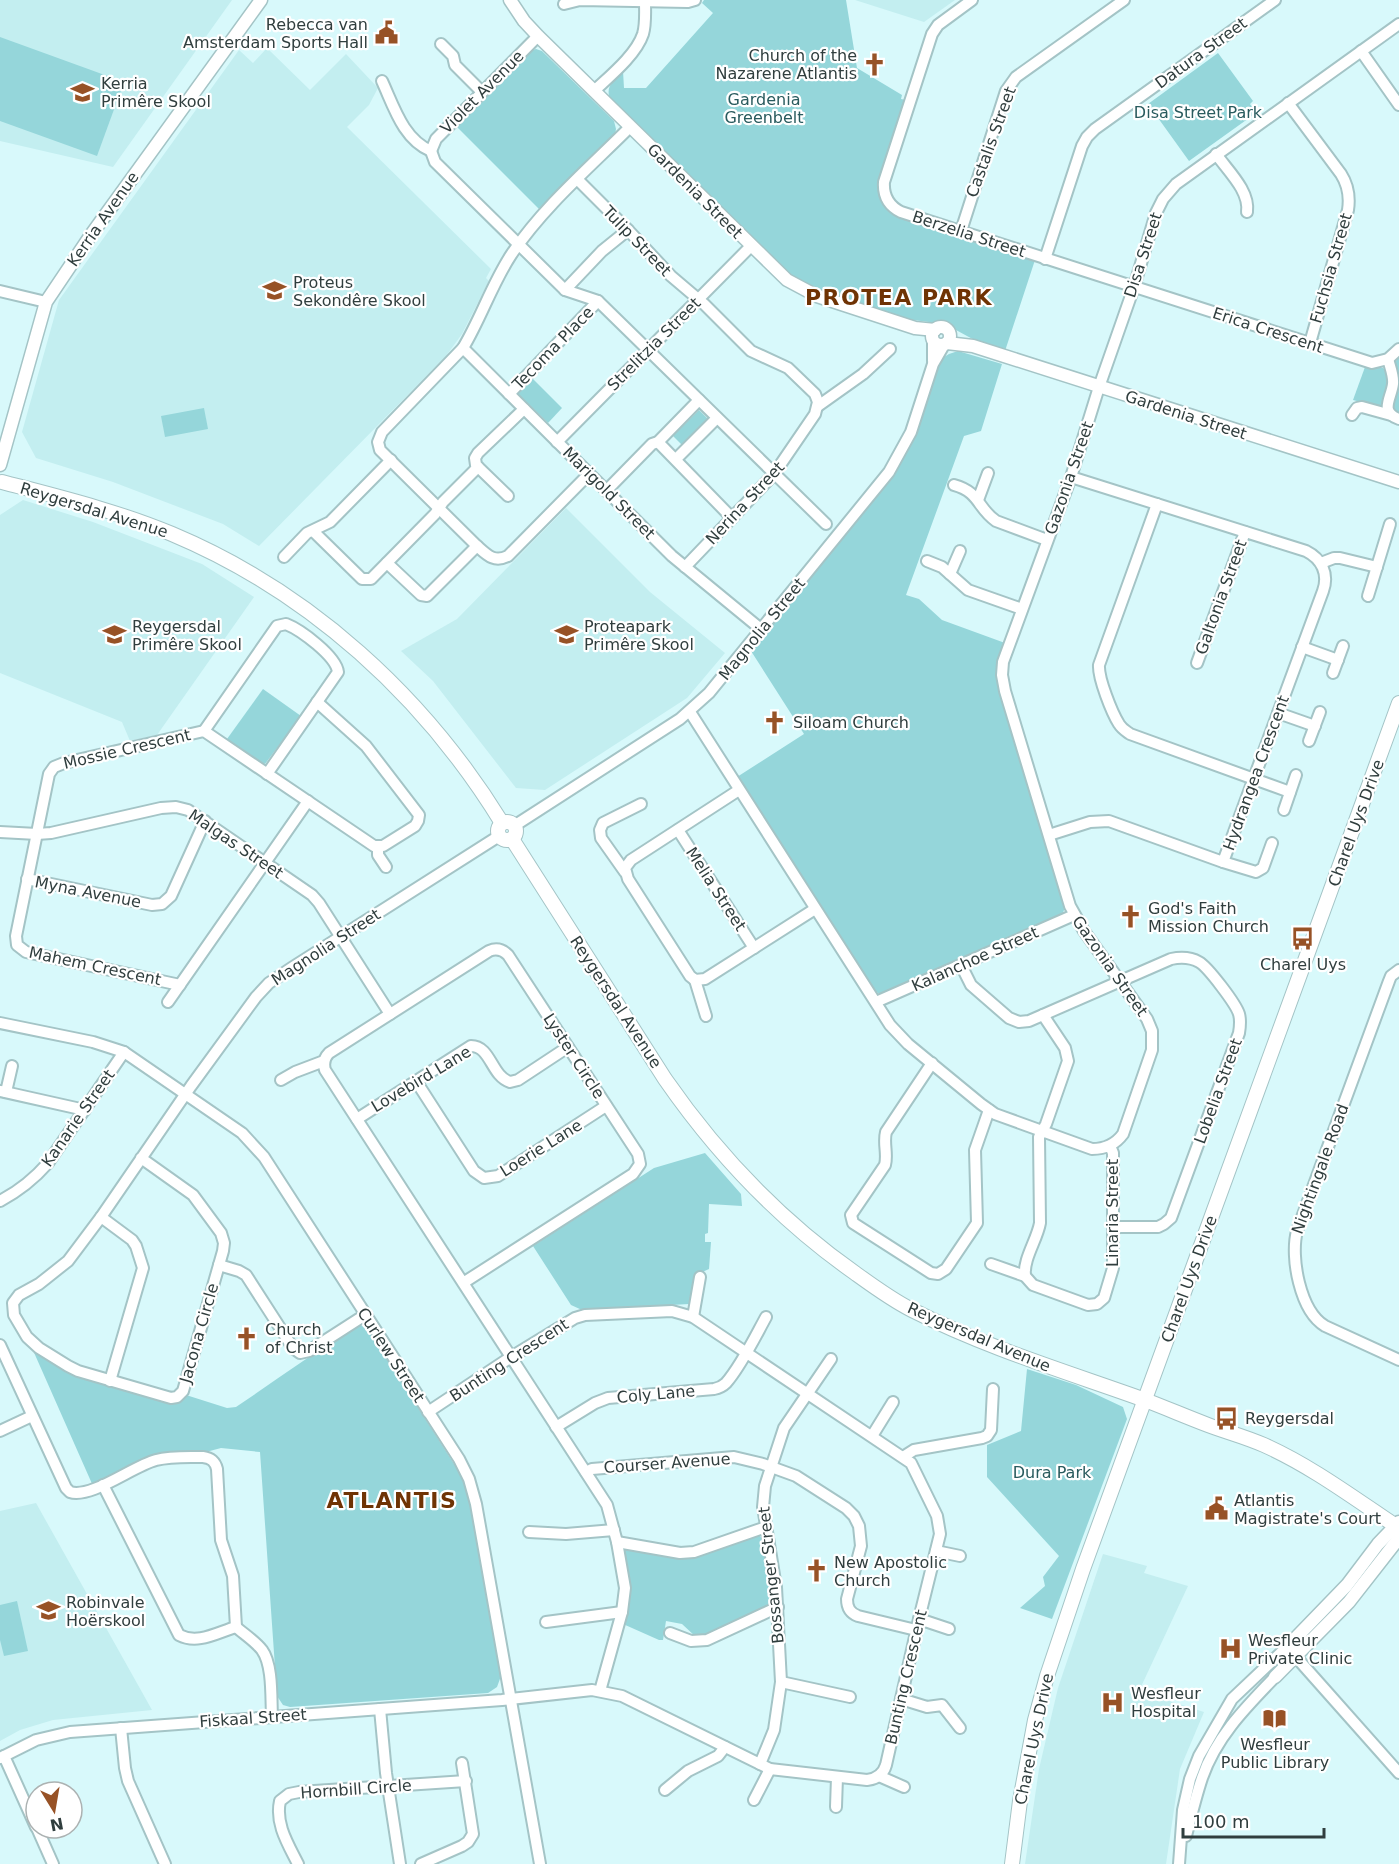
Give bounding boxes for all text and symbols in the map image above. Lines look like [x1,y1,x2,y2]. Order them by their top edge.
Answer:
street label: Datura Street [1151,13,1251,93]
place label: Rebecca van Amsterdam Sports Hall [183,15,368,52]
public building icon: Rebecca van Amsterdam Sports Hall [373,20,399,46]
street label: Violet Avenue [436,46,528,138]
place label: Church of the Nazarene Atlantis [716,46,857,83]
church icon: Church of the Nazarene Atlantis [862,51,888,77]
place label: Kerria Primêre Skool [101,74,211,111]
school or university icon: Kerria Primêre Skool [70,79,96,105]
street label: Castalis Street [962,84,1020,200]
park label: Gardenia Greenbelt [724,90,804,127]
park label: Disa Street Park [1134,103,1263,122]
street label: Gardenia Street [644,140,746,242]
street label: Kerria Avenue [63,168,143,270]
street label: Tulip Street [598,201,675,280]
street label: Berzelia Street [910,207,1028,261]
street label: Disa Street [1120,210,1166,300]
street label: Fuchsia Street [1306,211,1356,325]
place label: Proteus Sekondêre Skool [293,273,426,310]
school or university icon: Proteus Sekondêre Skool [262,278,288,304]
district label: PROTEA PARK [805,285,993,310]
street label: Strelitzia Street [603,293,705,395]
street label: Tecoma Place [508,302,598,394]
street label: Erica Crescent [1210,303,1326,357]
street label: Gardenia Street [1123,386,1249,444]
street label: Gazonia Street [1041,419,1097,537]
street label: Marigold Street [559,443,659,543]
street label: Nerina Street [702,458,788,548]
street label: Reygersdal Avenue [18,478,170,542]
street label: Galtonia Street [1191,537,1251,657]
street label: Magnolia Street [715,574,809,684]
place label: Reygersdal Primêre Skool [132,617,242,654]
place label: Proteapark Primêre Skool [584,617,694,654]
school or university icon: Reygersdal Primêre Skool [101,622,127,648]
school or university icon: Proteapark Primêre Skool [553,622,579,648]
street label: Hydrangea Crescent [1219,693,1293,853]
church icon: Siloam Church [762,709,788,735]
place label: Siloam Church [793,713,909,732]
street label: Mossie Crescent [61,725,193,773]
street label: Charel Uys Drive [1324,757,1388,889]
street label: Malgas Street [185,805,287,883]
street label: Melia Street [682,844,750,934]
street label: Myna Avenue [33,872,143,912]
place label: God's Faith Mission Church [1148,899,1269,936]
church icon: God's Faith Mission Church [1117,904,1143,930]
street label: Magnolia Street [268,905,384,989]
street label: Gazonia Street [1068,912,1152,1020]
street label: Kalanchoe Street [909,923,1041,995]
bus stop icon: Charel Uys [1290,926,1316,952]
street label: Reygersdal Avenue [566,932,666,1072]
street label: Mahem Crescent [27,943,163,989]
place label: Charel Uys [1260,955,1346,974]
street label: Lyster Circle [539,1010,609,1102]
street label: Lobelia Street [1190,1036,1246,1146]
street label: Lovebird Lane [368,1042,474,1116]
street label: Kanarie Street [37,1066,119,1170]
street label: Nightingale Road [1288,1101,1352,1237]
street label: Loerie Lane [497,1115,585,1181]
street label: Linaria Street [1103,1159,1122,1267]
street label: Charel Uys Drive [1157,1213,1221,1345]
street label: Jacona Circle [175,1281,222,1386]
street label: Reygersdal Avenue [905,1298,1053,1376]
street label: Curlew Street [353,1304,429,1406]
street label: Bunting Crescent [446,1314,572,1406]
place label: Church of Christ [265,1320,332,1357]
church icon: Church of Christ [234,1325,260,1351]
street label: Coly Lane [616,1381,696,1407]
bus stop icon: Reygersdal [1214,1405,1240,1431]
place label: Reygersdal [1245,1409,1334,1428]
street label: Courser Avenue [603,1449,731,1477]
park label: Dura Park [1013,1463,1092,1482]
district label: ATLANTIS [327,1488,457,1513]
place label: Atlantis Magistrate's Court [1234,1491,1381,1528]
public building icon: Atlantis Magistrate's Court [1203,1496,1229,1522]
street label: Bossanger Street [754,1506,788,1644]
place label: New Apostolic Church [834,1553,947,1590]
church icon: New Apostolic Church [803,1558,829,1584]
place label: Robinvale Hoërskool [66,1593,145,1630]
school or university icon: Robinvale Hoërskool [35,1598,61,1624]
street label: Bunting Crescent [881,1608,931,1746]
place label: Wesfleur Private Clinic [1248,1631,1352,1668]
hospital icon: Wesfleur Private Clinic [1217,1636,1243,1662]
street label: Charel Uys Drive [1011,1671,1057,1807]
place label: Wesfleur Hospital [1131,1684,1201,1721]
hospital icon: Wesfleur Hospital [1100,1689,1126,1715]
street label: Fiskaal Street [199,1705,307,1731]
library icon: Wesfleur Public Library [1262,1706,1288,1732]
place label: Wesfleur Public Library [1221,1735,1329,1772]
street label: Hornbill Circle [300,1776,412,1802]
north arrow [24,1780,84,1840]
scale bar [1183,1801,1324,1839]
text: 100 m [1192,1811,1250,1832]
text: N [48,1814,65,1835]

